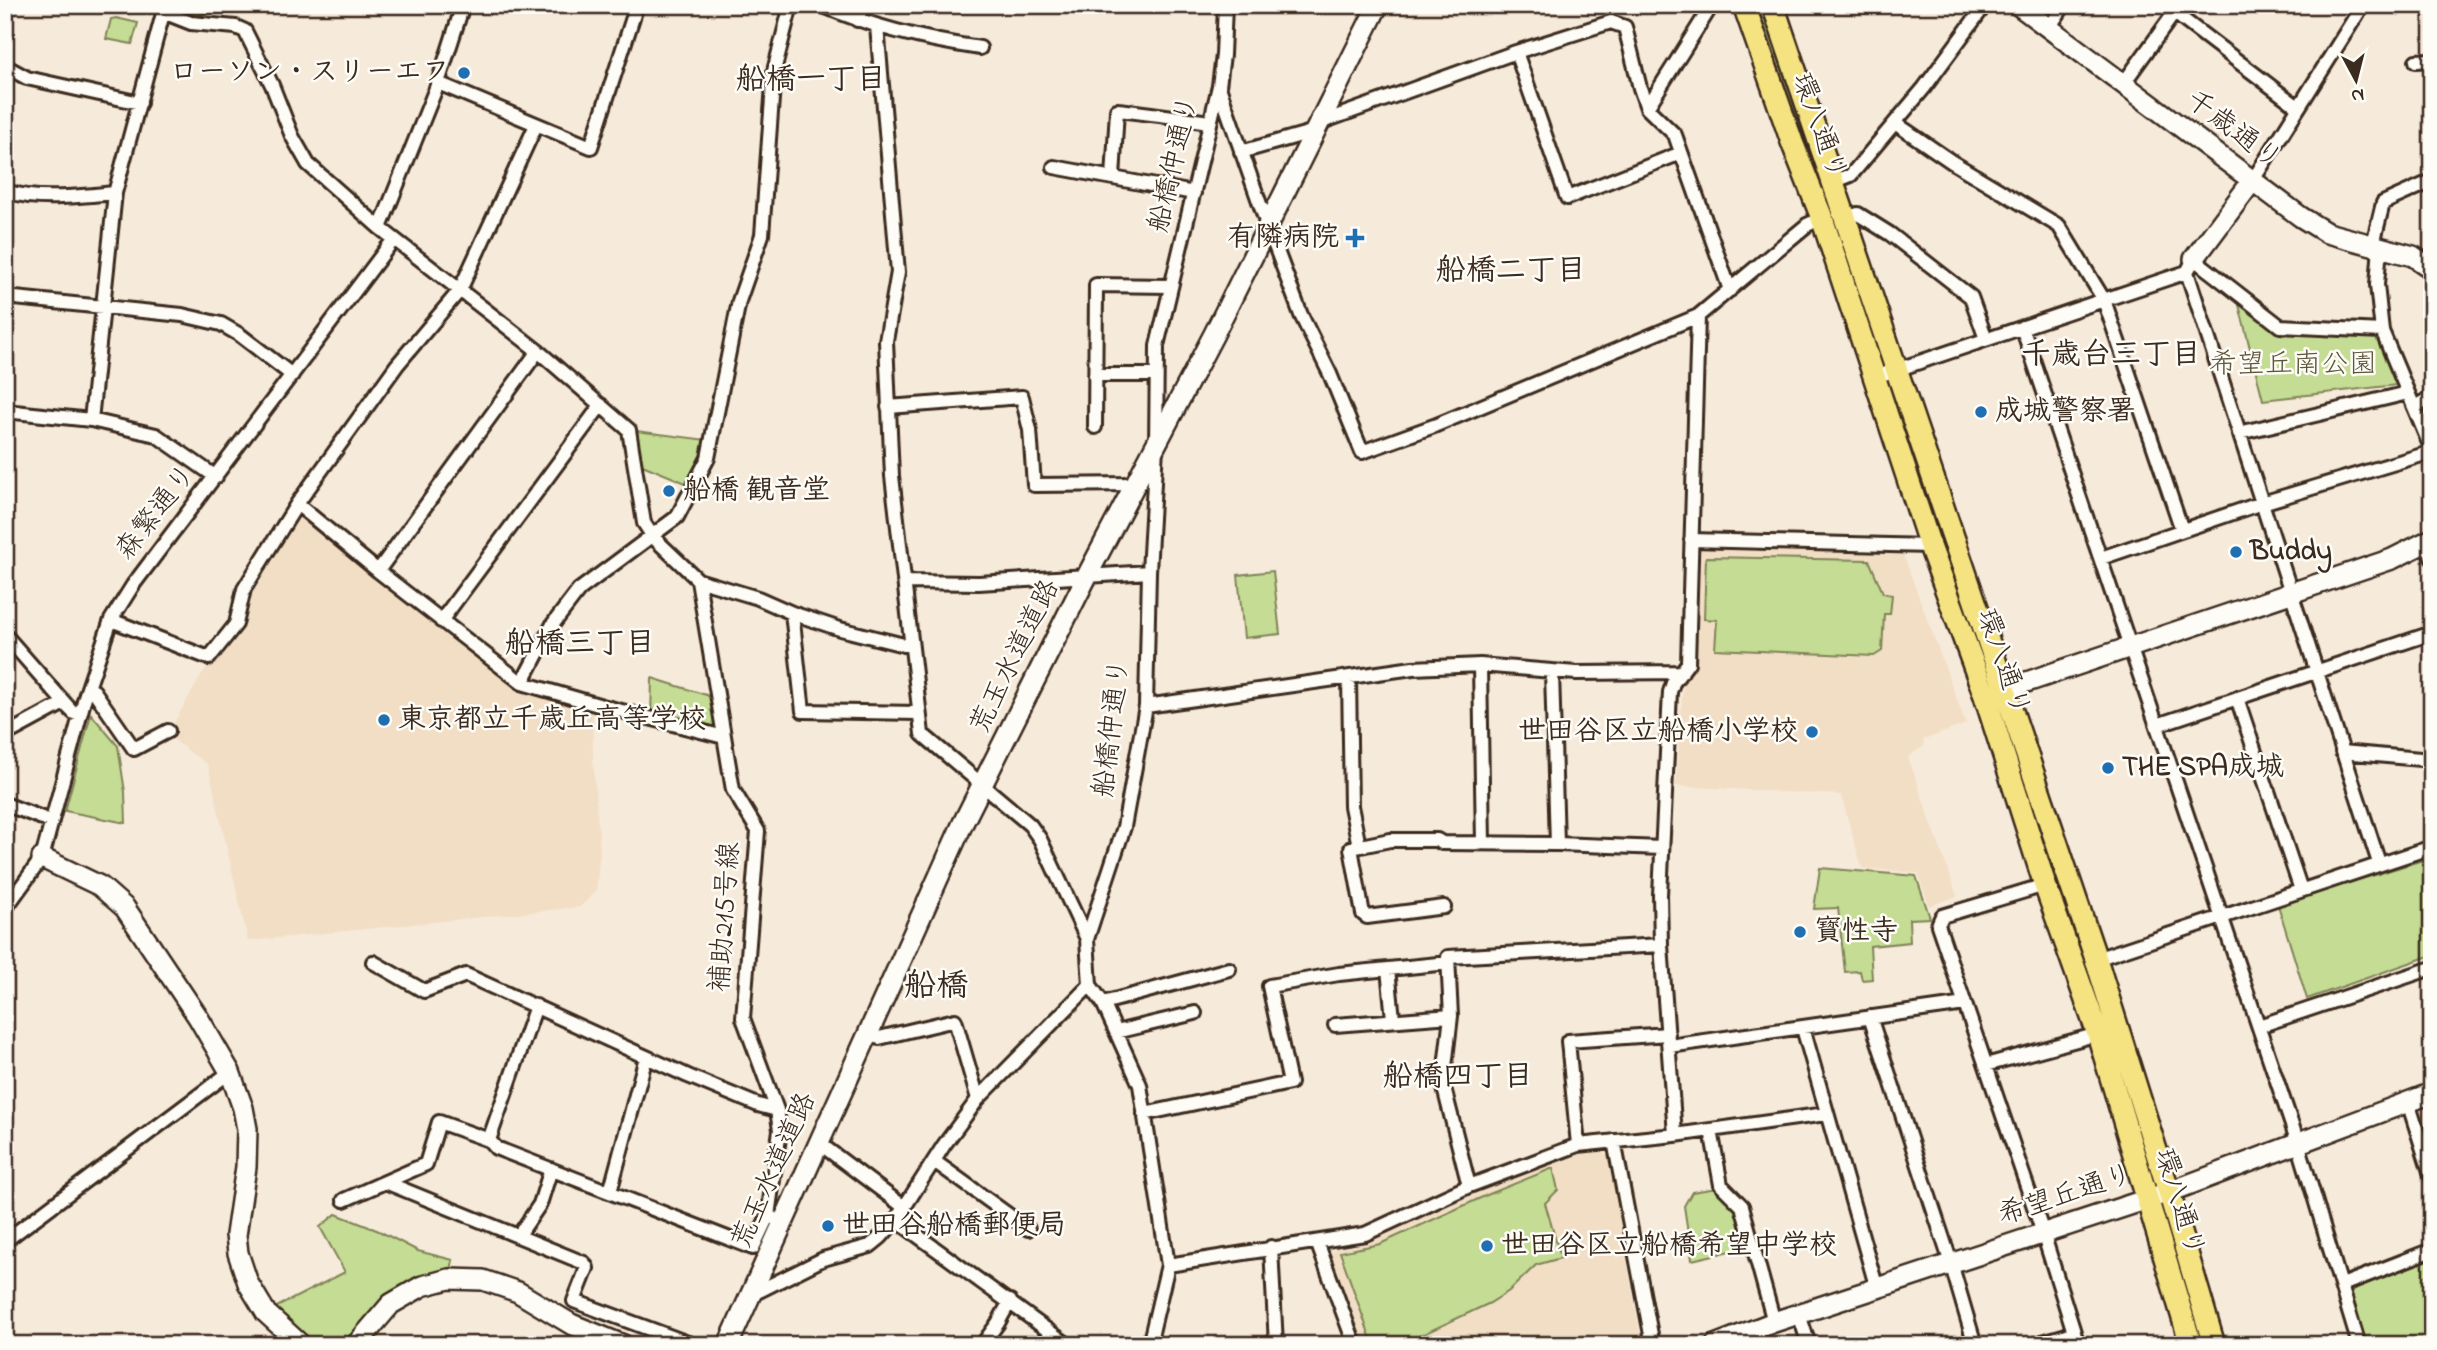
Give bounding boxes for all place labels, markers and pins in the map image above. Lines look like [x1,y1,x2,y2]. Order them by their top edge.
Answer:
place label: ローソン・スリーエフ [170,53,450,94]
marker: ローソン・スリーエフ [456,65,472,81]
place label: 有隣病院 [1227,218,1339,259]
marker: 有隣病院 [1345,228,1365,248]
place label: 成城警察署 [1995,392,2135,433]
marker: 成城警察署 [1973,404,1989,420]
place label: 船橋 観音堂 [683,471,830,512]
marker: 船橋 観音堂 [661,483,677,499]
place label: Buddy [2248,532,2332,573]
marker: Buddy [2228,544,2244,560]
place label: 東京都立千歳丘高等学校 [398,700,706,741]
marker: 東京都立千歳丘高等学校 [376,712,392,728]
place label: 世田谷区立船橋小学校 [1518,712,1798,753]
marker: 世田谷区立船橋小学校 [1804,724,1820,740]
place label: THE SPA成城 [2122,748,2284,789]
marker: THE SPA成城 [2100,760,2116,776]
place label: 寳性寺 [1814,912,1898,953]
marker: 寳性寺 [1792,924,1808,940]
place label: 世田谷船橋郵便局 [842,1206,1066,1247]
marker: 世田谷船橋郵便局 [820,1218,836,1234]
place label: 世田谷区立船橋希望中学校 [1501,1226,1837,1267]
marker: 世田谷区立船橋希望中学校 [1479,1238,1495,1254]

